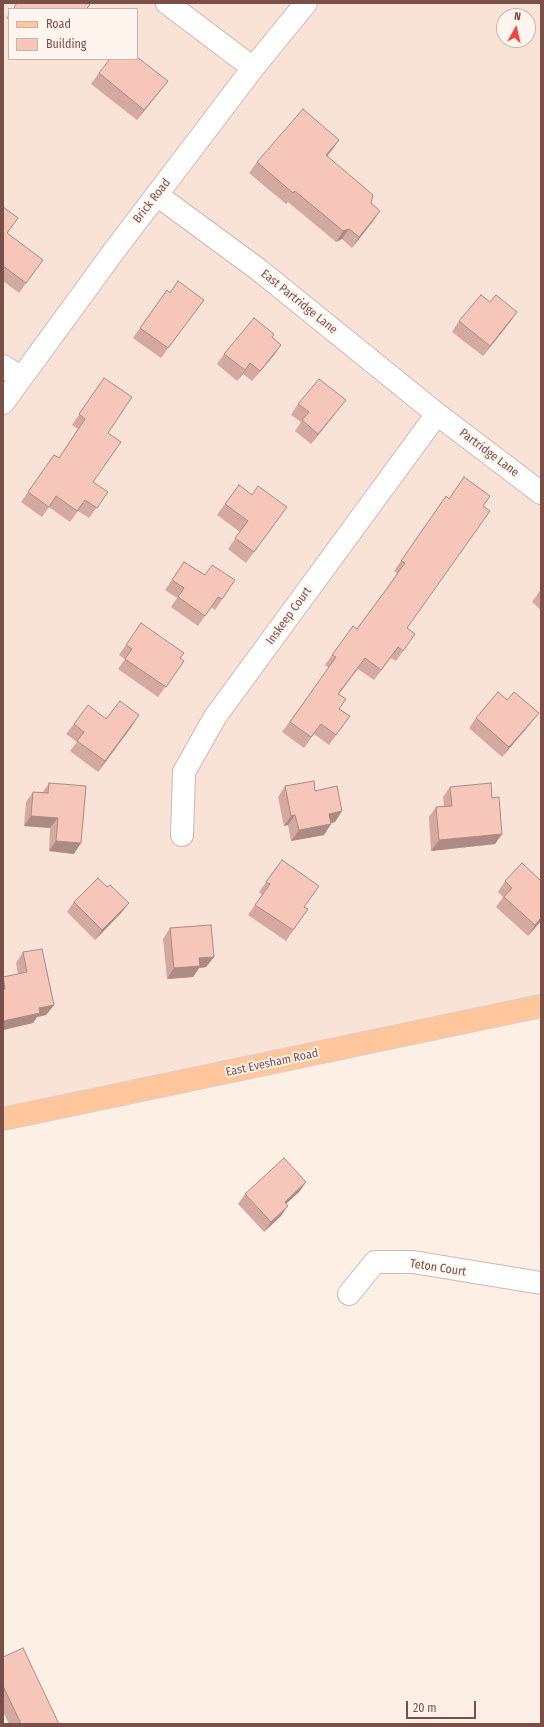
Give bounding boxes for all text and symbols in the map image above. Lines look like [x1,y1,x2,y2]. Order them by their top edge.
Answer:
legend [8,8,138,60]
north arrow [496,8,536,48]
text: N [513,10,522,24]
text: Road [46,17,71,31]
text: Building [46,37,86,51]
street label: Brick Road [130,176,174,226]
street label: East Partridge Lane [258,267,340,337]
street label: Partridge Lane [456,426,522,480]
street label: Inskeep Court [263,584,315,648]
street label: East Evesham Road [225,1046,319,1080]
street label: Teton Court [409,1256,467,1280]
scale bar [408,1693,478,1719]
text: 20 m [413,1701,437,1715]

